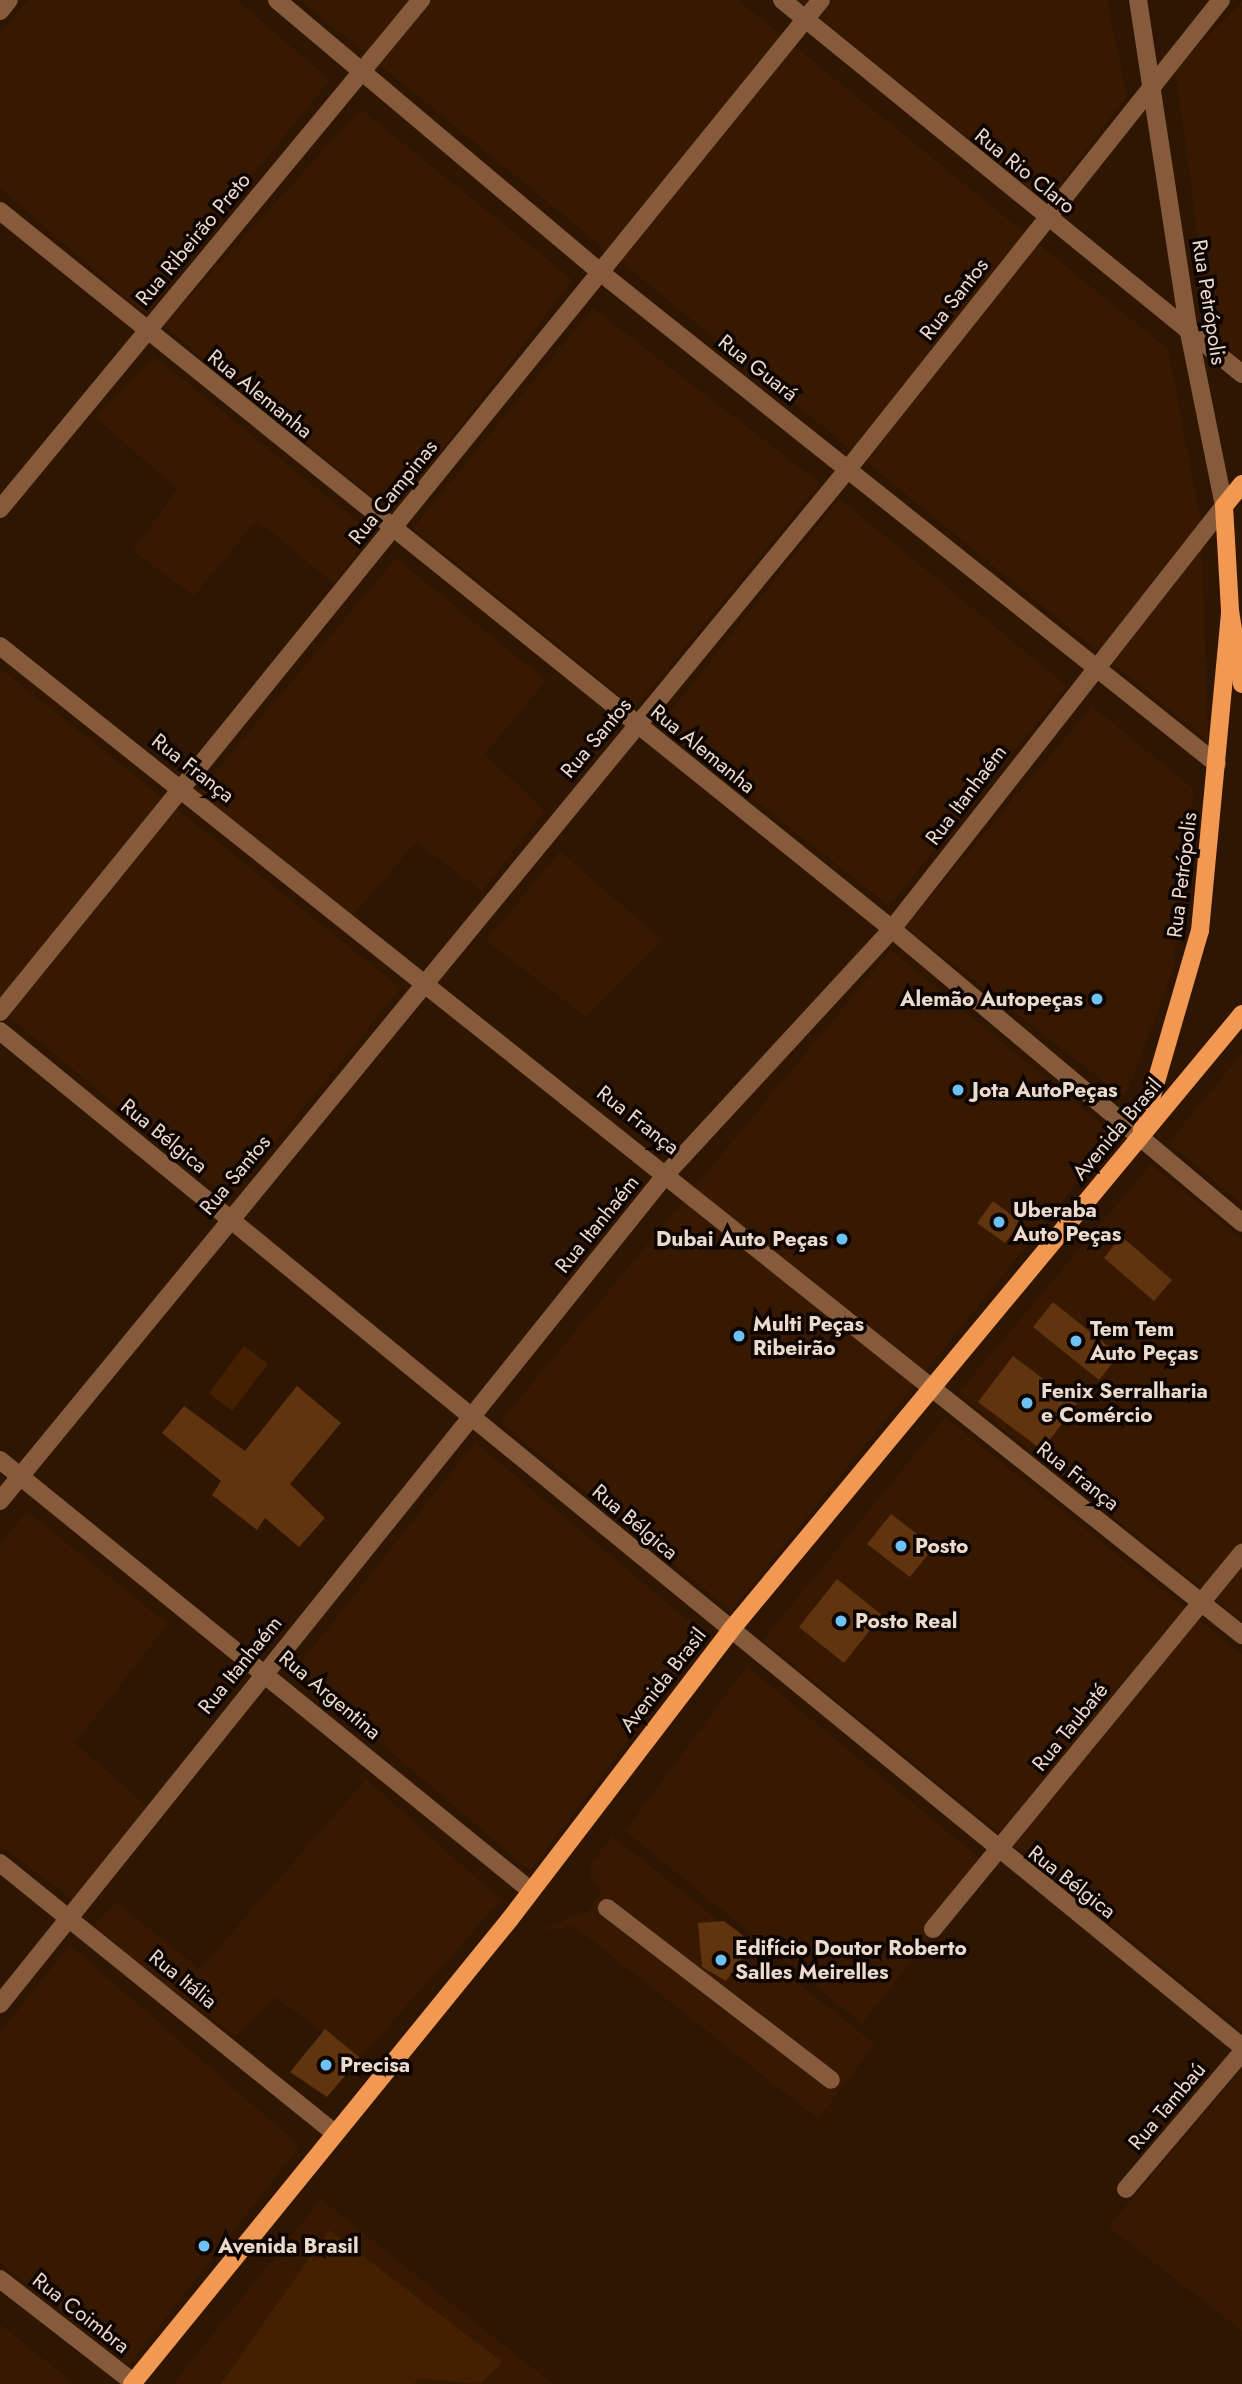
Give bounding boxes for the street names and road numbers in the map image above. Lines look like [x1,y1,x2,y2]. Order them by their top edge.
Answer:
street label: Rua Rio Claro [970,123,1080,219]
street label: Rua Ribeirão Preto [130,168,256,310]
street label: Rua Petrópolis [1187,238,1231,366]
street label: Rua Santos [914,253,994,345]
street label: Rua Guará [713,329,803,407]
street label: Rua Alemanha [203,344,317,444]
street label: Rua Campinas [343,435,443,549]
street label: Rua Santos [555,693,637,783]
street label: Rua Alemanha [646,699,760,799]
street label: Rua França [147,728,239,808]
street label: Rua Itanhaém [920,740,1012,850]
street label: Rua Petrópolis [1162,811,1202,939]
street label: Avenida Brasil [1067,1073,1167,1185]
street label: Rua França [592,1080,684,1160]
street label: Rua Bélgica [116,1093,212,1179]
street label: Rua Santos [194,1130,276,1220]
street label: Rua Itanhaém [550,1170,644,1278]
street label: Rua França [1032,1436,1124,1516]
street label: Rua Bélgica [587,1479,683,1565]
street label: Rua Itanhaém [193,1611,287,1719]
street label: Avenida Brasil [615,1623,711,1737]
street label: Rua Argentina [274,1645,386,1745]
street label: Rua Taubaté [1027,1678,1113,1776]
street label: Rua Bélgica [1023,1840,1121,1924]
street label: Rua Itália [144,1944,222,2014]
street label: Rua Tambaú [1123,2057,1211,2155]
street label: Rua Coimbra [27,2267,135,2359]

